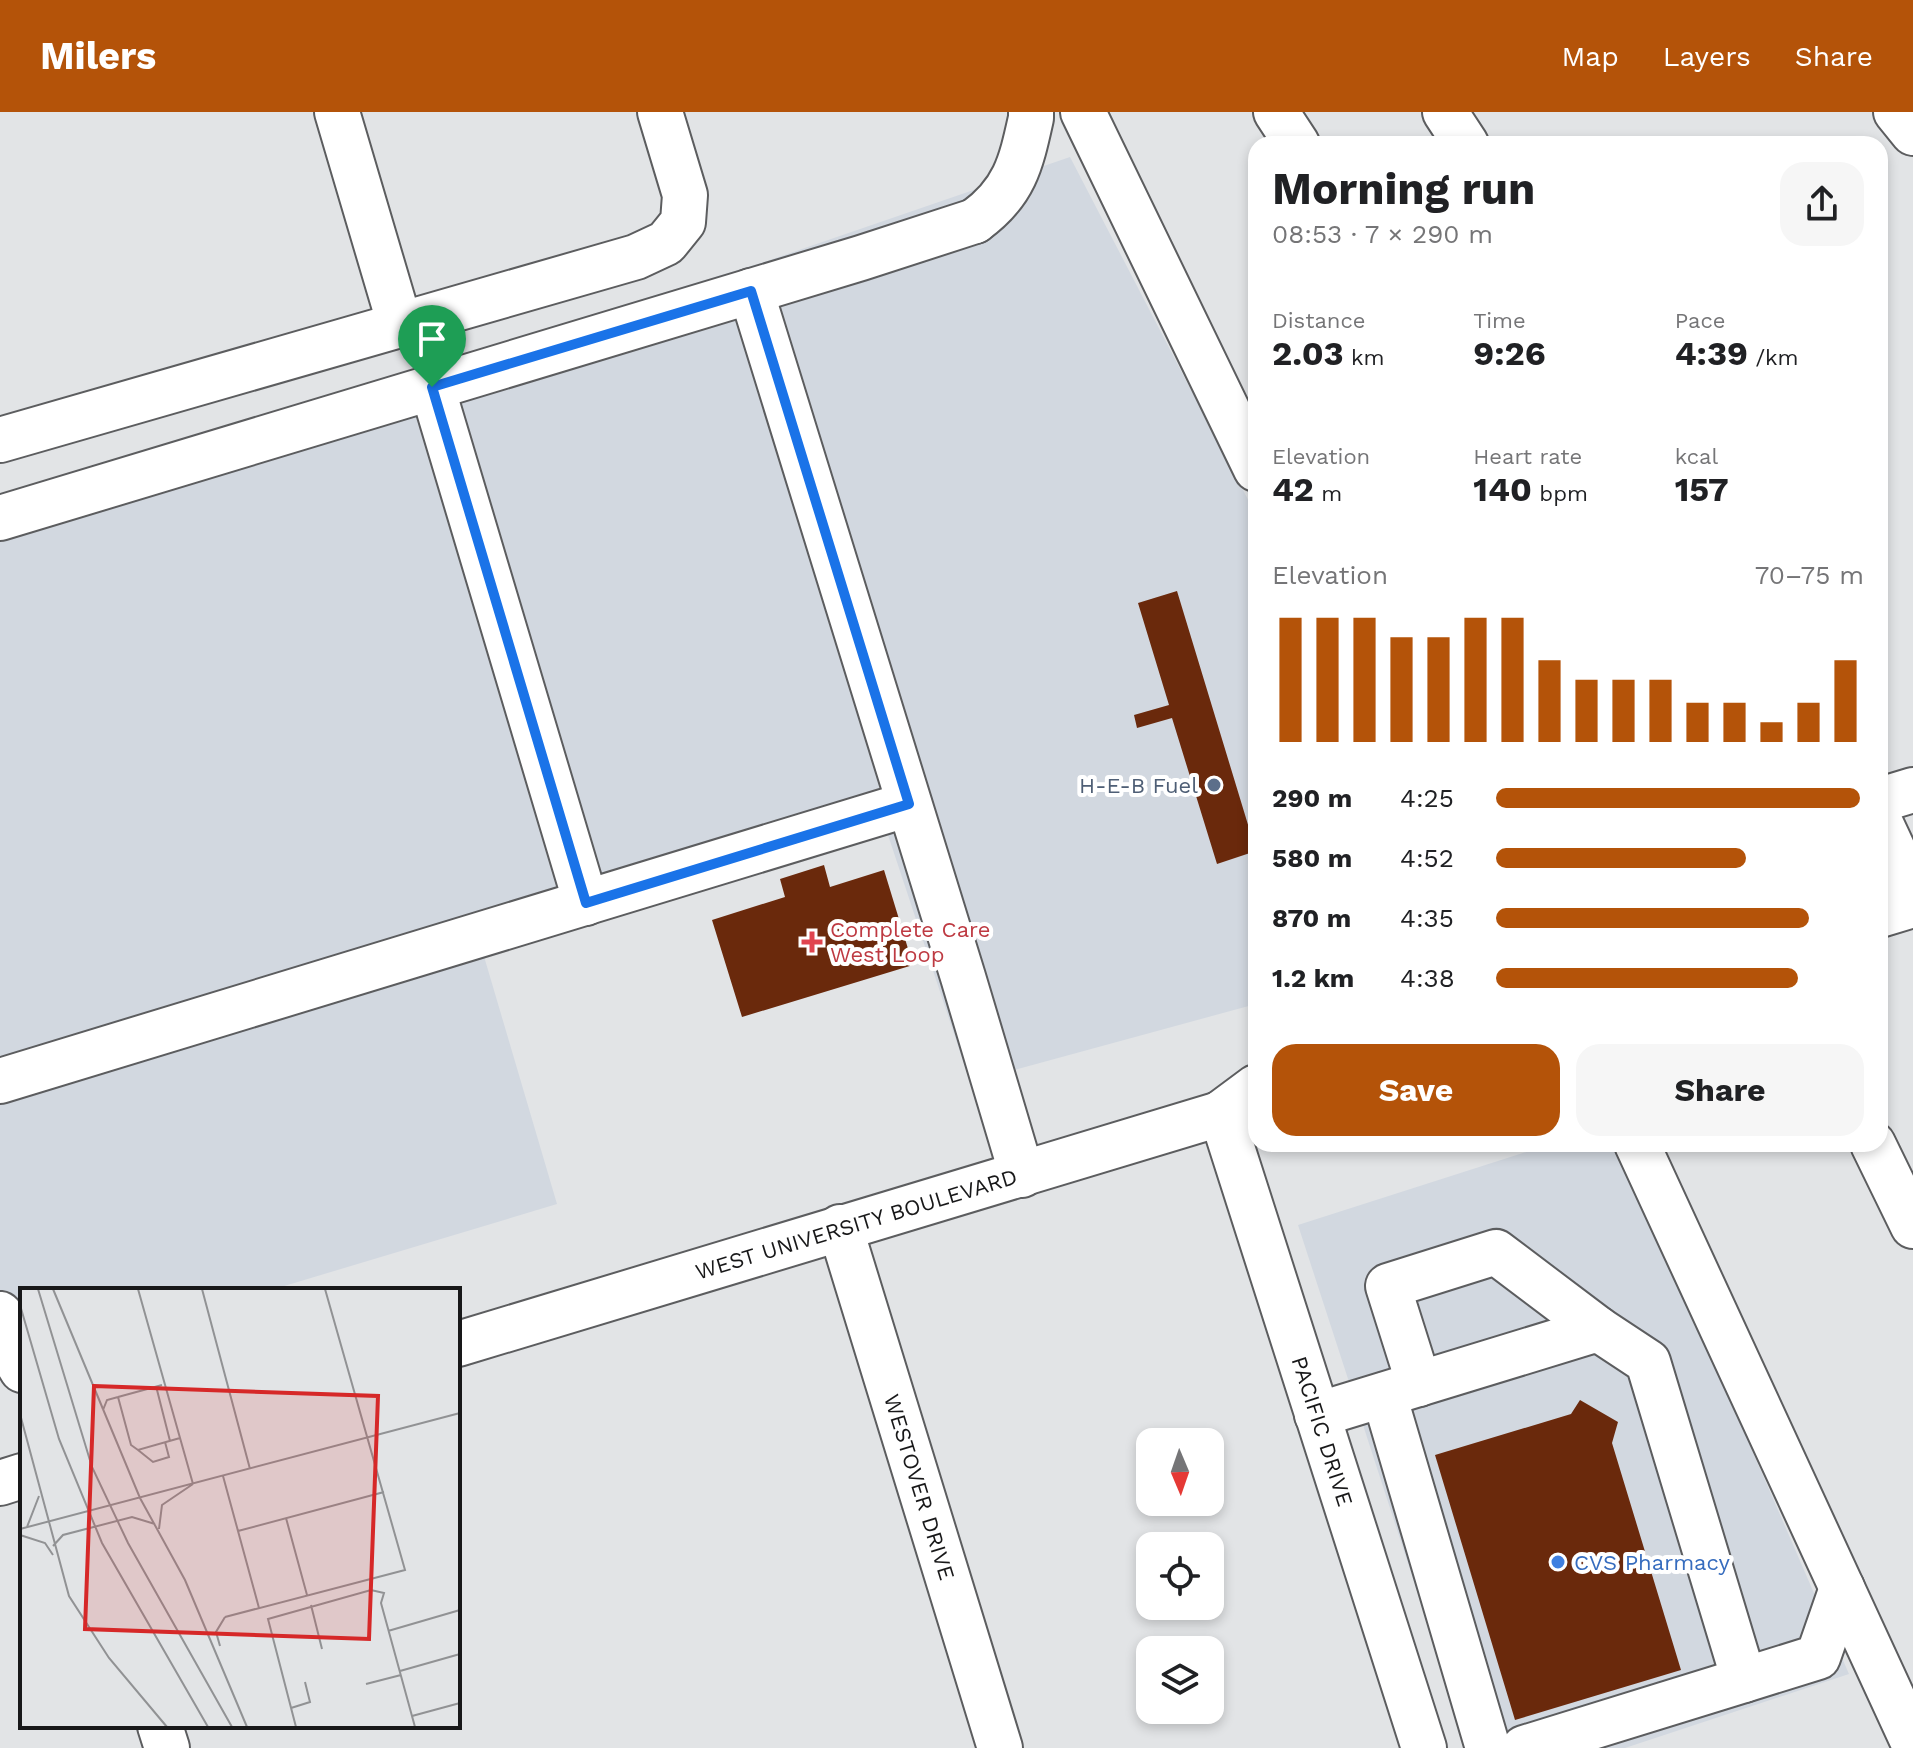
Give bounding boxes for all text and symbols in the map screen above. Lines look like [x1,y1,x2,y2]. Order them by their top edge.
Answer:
text: Milers [40,34,156,78]
text: Map [1562,40,1619,73]
text: Layers [1663,40,1751,73]
text: Share [1795,40,1873,73]
button: share [1780,162,1864,246]
text: Morning run [1272,163,1535,215]
text: 08:53 · 7 × 290 m [1272,219,1493,249]
pin [398,305,466,387]
text: Distance [1272,308,1366,333]
text: Time [1473,308,1526,333]
text: Pace [1675,308,1726,333]
icon: arrive [410,317,454,361]
text: 2.03 [1272,333,1344,373]
text: 9:26 [1473,333,1546,373]
text: 4:39 [1675,333,1748,373]
text: km [1344,345,1385,370]
text: /km [1748,345,1799,370]
text: Elevation [1272,444,1370,469]
text: Heart rate [1473,444,1582,469]
text: kcal [1675,444,1718,469]
text: 42 [1272,469,1314,509]
text: 140 [1473,469,1532,509]
text: 157 [1675,469,1729,509]
text: m [1314,481,1342,506]
text: bpm [1532,481,1588,506]
text: Elevation [1272,560,1388,590]
text: 70–75 m [1755,560,1864,590]
place label: H-E-B Fuel [1079,773,1198,798]
marker: H-E-B Fuel [1205,776,1223,794]
text: 290 m [1272,783,1352,813]
text: 4:25 [1400,783,1454,813]
text: 580 m [1272,843,1352,873]
text: 4:52 [1400,843,1454,873]
text: 870 m [1272,903,1351,933]
text: 4:35 [1400,903,1454,933]
place label: Complete Care West Loop [830,917,990,967]
marker: Complete Care West Loop [801,931,823,953]
text: 1.2 km [1272,963,1354,993]
text: 4:38 [1400,963,1455,993]
button: Save [1272,1044,1560,1136]
button: Share [1576,1044,1864,1136]
street label: WEST UNIVERSITY BOULEVARD [693,1164,1020,1285]
inset map [20,1288,460,1728]
street label: PACIFIC DRIVE [1287,1353,1358,1509]
street label: WESTOVER DRIVE [879,1391,960,1583]
north arrow [1136,1428,1224,1516]
map controls [1136,1428,1224,1724]
button: locate [1136,1532,1224,1620]
place label: CVS Pharmacy [1574,1550,1730,1575]
marker: CVS Pharmacy [1549,1553,1567,1571]
button: layers [1136,1636,1224,1724]

